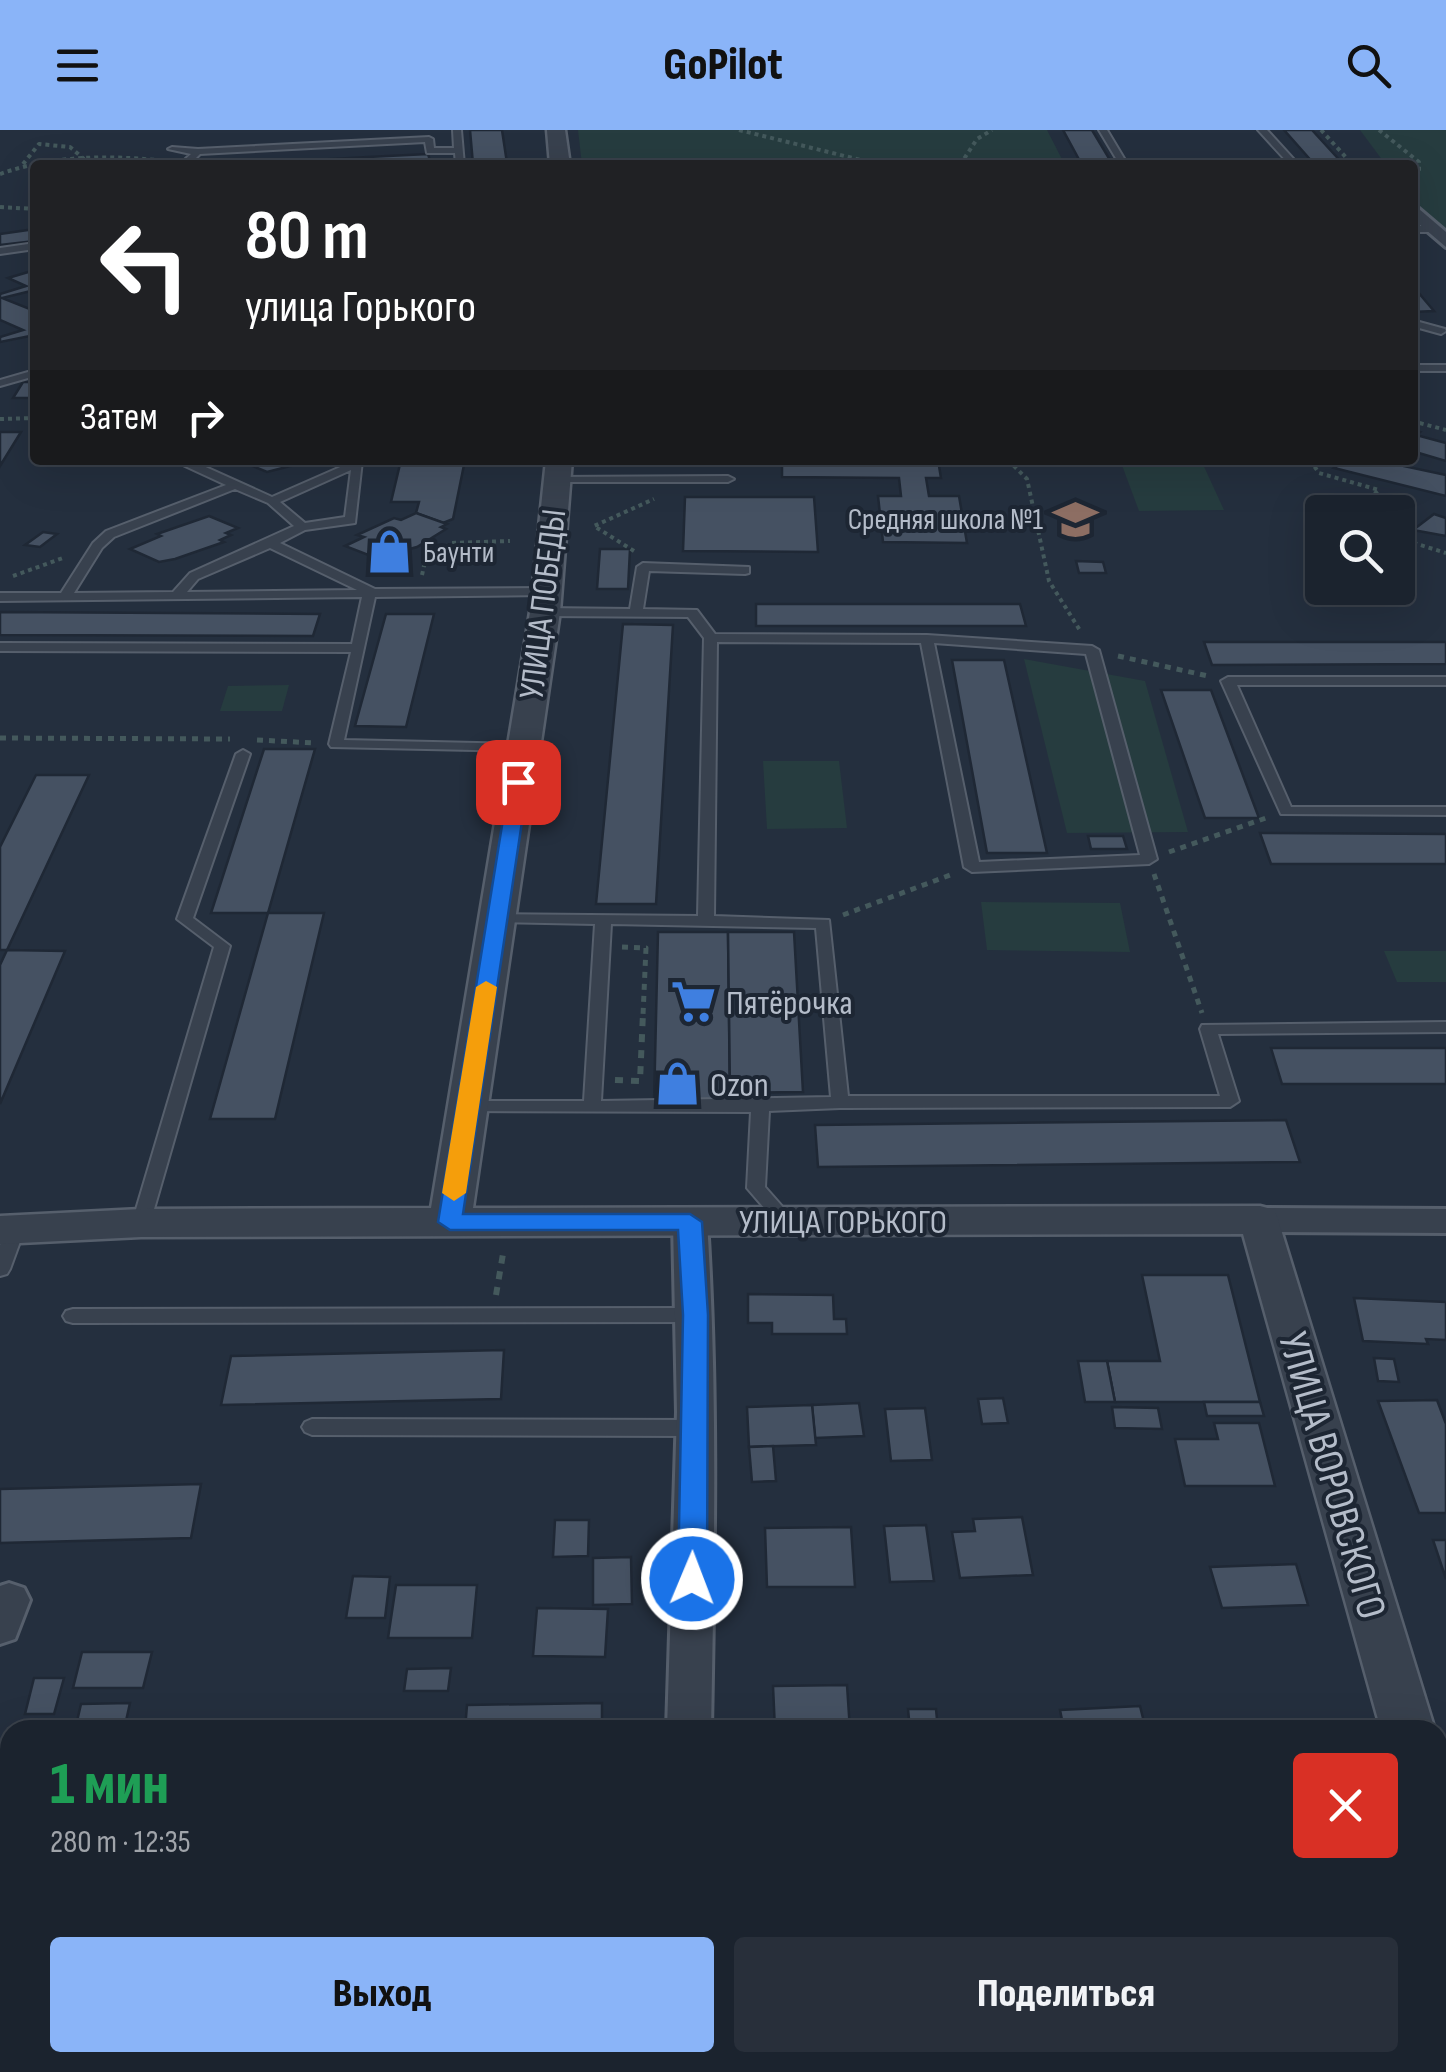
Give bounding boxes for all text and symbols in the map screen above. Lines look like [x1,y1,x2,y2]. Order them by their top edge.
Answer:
icon: menu [50,38,105,93]
text: GoPilot [663,38,783,93]
icon: search [1341,38,1396,93]
text: 80 m [245,195,369,279]
icon: left [80,200,210,330]
text: улица Горького [245,280,476,335]
icon: right [178,390,233,445]
text: Затем [80,395,158,440]
school or university icon: Средняя школа №1 [1052,495,1100,543]
map controls [1305,495,1415,605]
button: search [1305,495,1415,605]
place label: Средняя школа №1 [848,502,1043,538]
street label: УЛИЦА ПОБЕДЫ [511,507,576,702]
shop icon: Баунти [366,528,414,576]
place label: Баунти [423,535,494,571]
pin [476,740,561,825]
icon: arrive [491,755,546,810]
supermarket icon: Пятёрочка [669,978,717,1026]
place label: Пятёрочка [726,982,853,1025]
shop icon: Ozon [653,1060,701,1108]
place label: Ozon [710,1064,769,1107]
street label: УЛИЦА ГОРЬКОГО [739,1201,947,1244]
street label: УЛИЦА ВОРОВСКОГО [1266,1327,1397,1625]
position arrow [640,1527,744,1631]
text: 1 мин [50,1749,169,1821]
button: close [1293,1753,1398,1858]
text: 280 m · 12:35 [50,1823,191,1862]
button: Выход [50,1937,714,2052]
button: Поделиться [734,1937,1398,2052]

